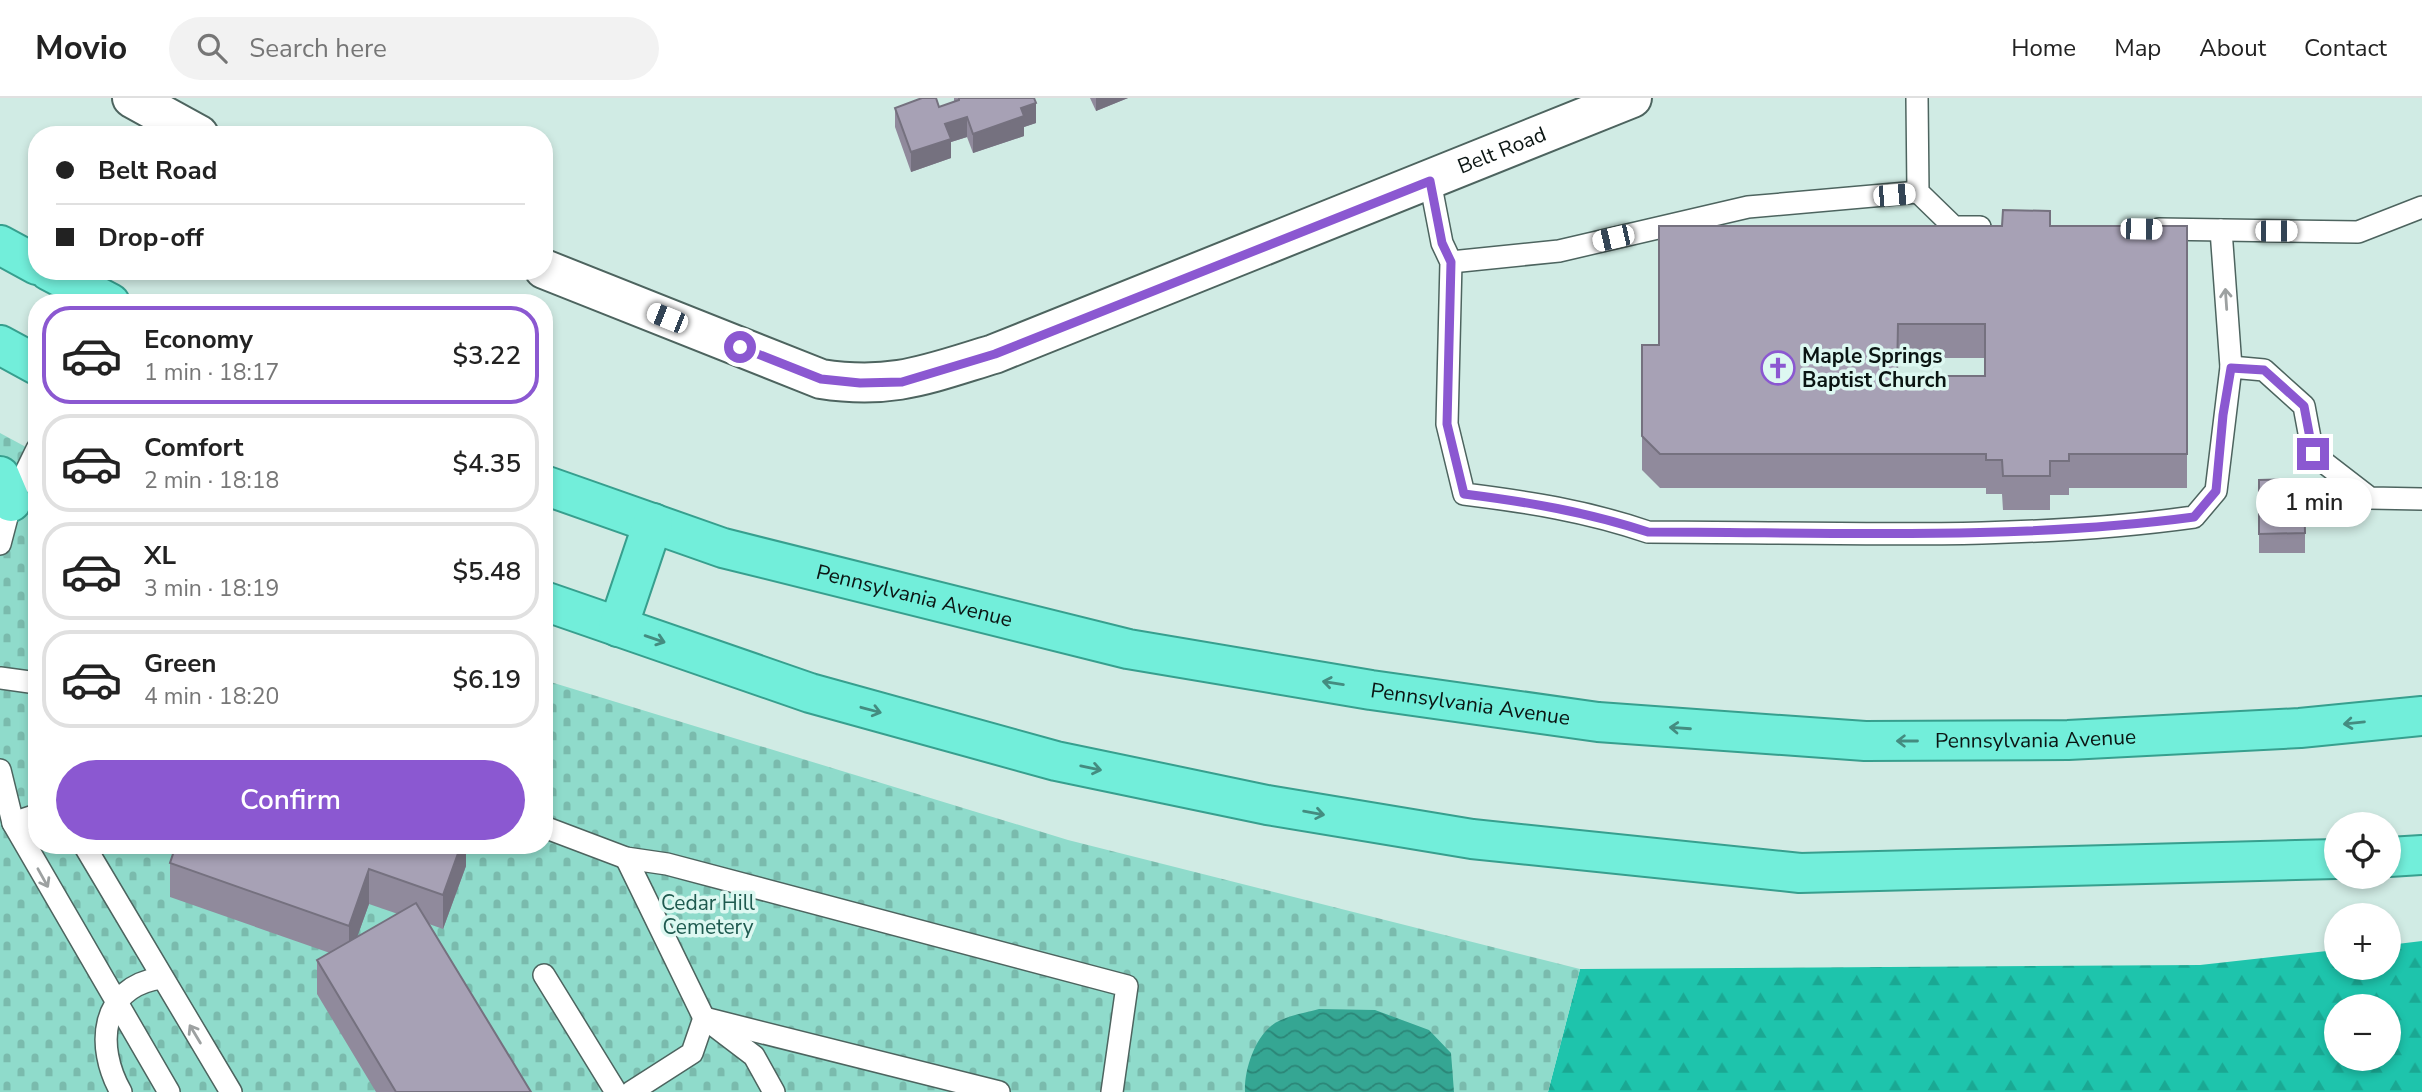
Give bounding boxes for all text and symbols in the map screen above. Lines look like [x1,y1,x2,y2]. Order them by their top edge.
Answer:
search box [169,17,659,80]
text: Movio [35,26,127,71]
icon: search [193,29,231,67]
text: Search here [249,31,387,66]
text: Home [2011,32,2076,64]
text: Map [2114,32,2161,64]
text: About [2199,32,2266,64]
text: Contact [2304,32,2387,64]
street label: Belt Road [1453,120,1550,181]
text: Belt Road [98,153,217,188]
car [1873,183,1916,207]
car [2120,218,2163,240]
text: Drop-off [98,220,204,255]
car [2256,221,2298,242]
car [1591,223,1636,253]
one-way arrow [2219,289,2232,311]
car [644,300,691,336]
text: Economy [144,322,253,357]
icon: car [60,324,123,387]
route start [724,331,756,363]
text: $3.22 [452,338,521,373]
place label: Maple Springs Baptist Church [1802,342,1947,394]
church icon: Maple Springs Baptist Church [1759,349,1797,387]
text: 1 min · 18:17 [144,357,279,388]
text: Comfort [144,430,244,465]
icon: car [60,432,123,495]
route end [2297,438,2329,470]
text: $4.35 [452,446,521,481]
text: 2 min · 18:18 [144,465,279,496]
callout: 1 min [2255,478,2371,528]
text: 1 min [2285,487,2343,518]
text: XL [144,538,176,573]
icon: car [60,540,123,603]
text: $5.48 [452,554,521,589]
street label: Pennsylvania Avenue [813,558,1015,634]
text: 3 min · 18:19 [144,573,279,604]
one-way arrow [644,633,666,646]
text: Green [144,646,217,681]
icon: car [60,648,123,711]
text: $6.19 [452,662,521,697]
one-way arrow [1322,676,1345,689]
street label: Pennsylvania Avenue [1369,676,1572,732]
text: 4 min · 18:20 [144,681,279,712]
one-way arrow [859,704,882,717]
one-way arrow [2343,717,2366,730]
one-way arrow [1669,721,1691,734]
street label: Pennsylvania Avenue [1935,723,2137,755]
one-way arrow [1895,734,1918,748]
button: Confirm [56,760,525,840]
one-way arrow [1079,762,1102,776]
one-way arrow [1302,807,1325,820]
map controls [2324,812,2401,1071]
button: locate [2324,812,2401,889]
one-way arrow [36,868,50,888]
park label: Cedar Hill Cemetery [661,889,756,941]
button: + [2324,903,2401,980]
button: − [2324,994,2401,1071]
one-way arrow [188,1024,202,1044]

